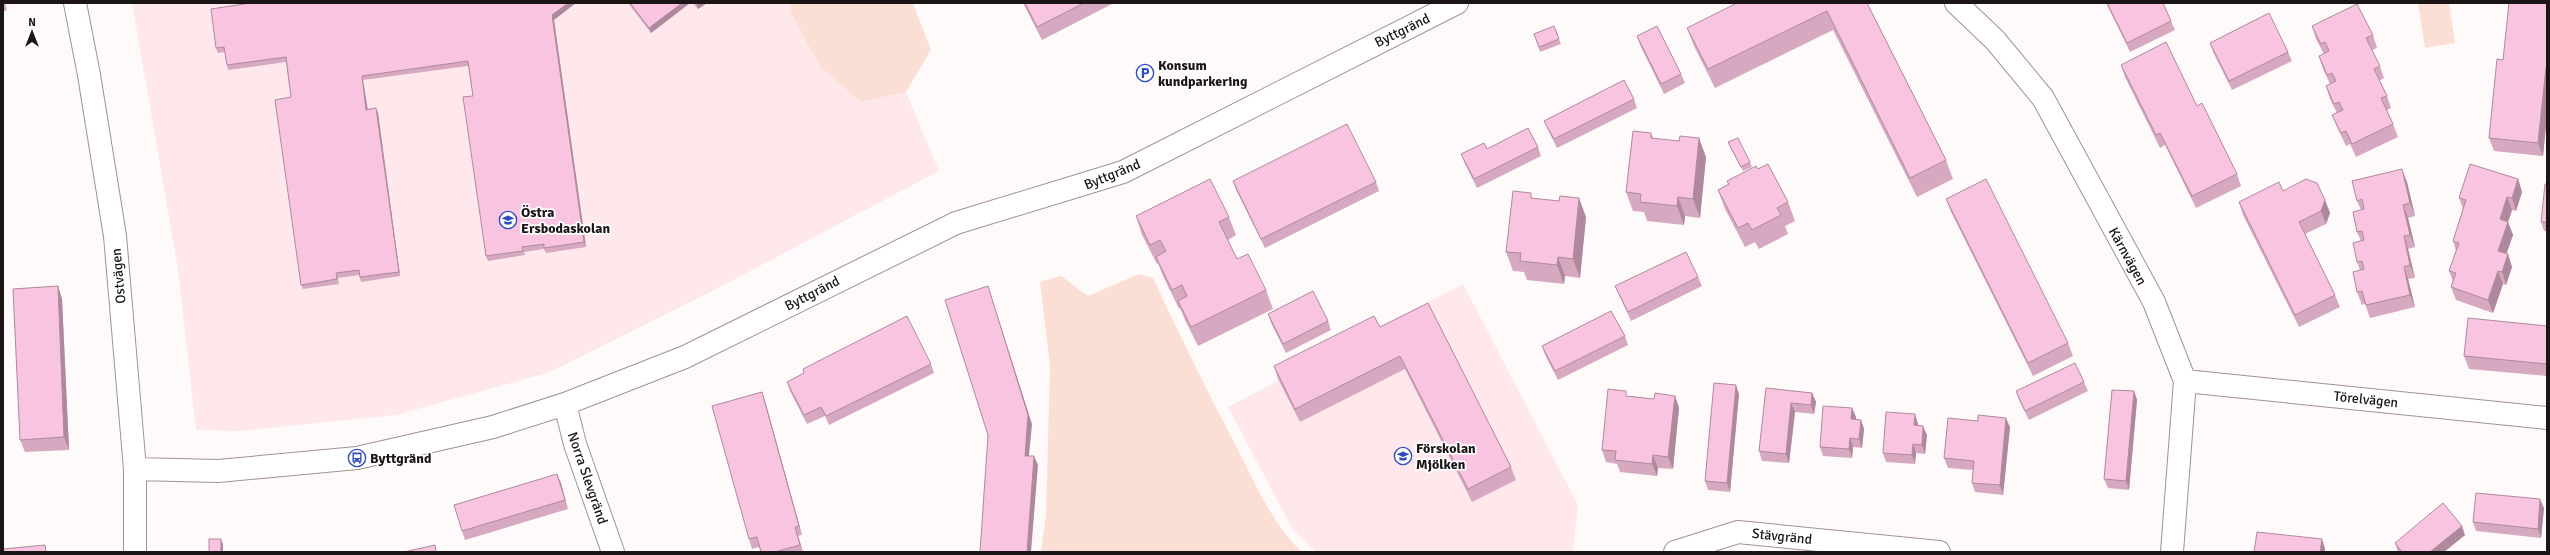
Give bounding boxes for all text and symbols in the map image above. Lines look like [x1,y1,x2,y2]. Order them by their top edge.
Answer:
street label: Byttgränd [1372,10,1433,51]
north arrow [12,12,52,52]
text: N [28,16,36,29]
place label: Konsum kundparkering [1158,57,1248,90]
parking icon: Konsum kundparkering [1135,63,1155,83]
street label: Byttgränd [1082,155,1143,193]
place label: Östra Ersbodaskolan [521,204,611,237]
school or university icon: Östra Ersbodaskolan [498,210,518,230]
street label: Kärnvägen [2105,224,2150,288]
street label: Ostvägen [108,247,129,304]
street label: Byttgränd [782,272,843,314]
street label: Törelvägen [2333,388,2399,411]
street label: Norra Slevgränd [564,430,611,527]
place label: Förskolan Mjölken [1416,440,1476,473]
school or university icon: Förskolan Mjölken [1393,446,1413,466]
bus stop icon: Byttgränd [347,448,367,468]
place label: Byttgränd [370,450,432,467]
street label: Stävgränd [1751,525,1813,548]

